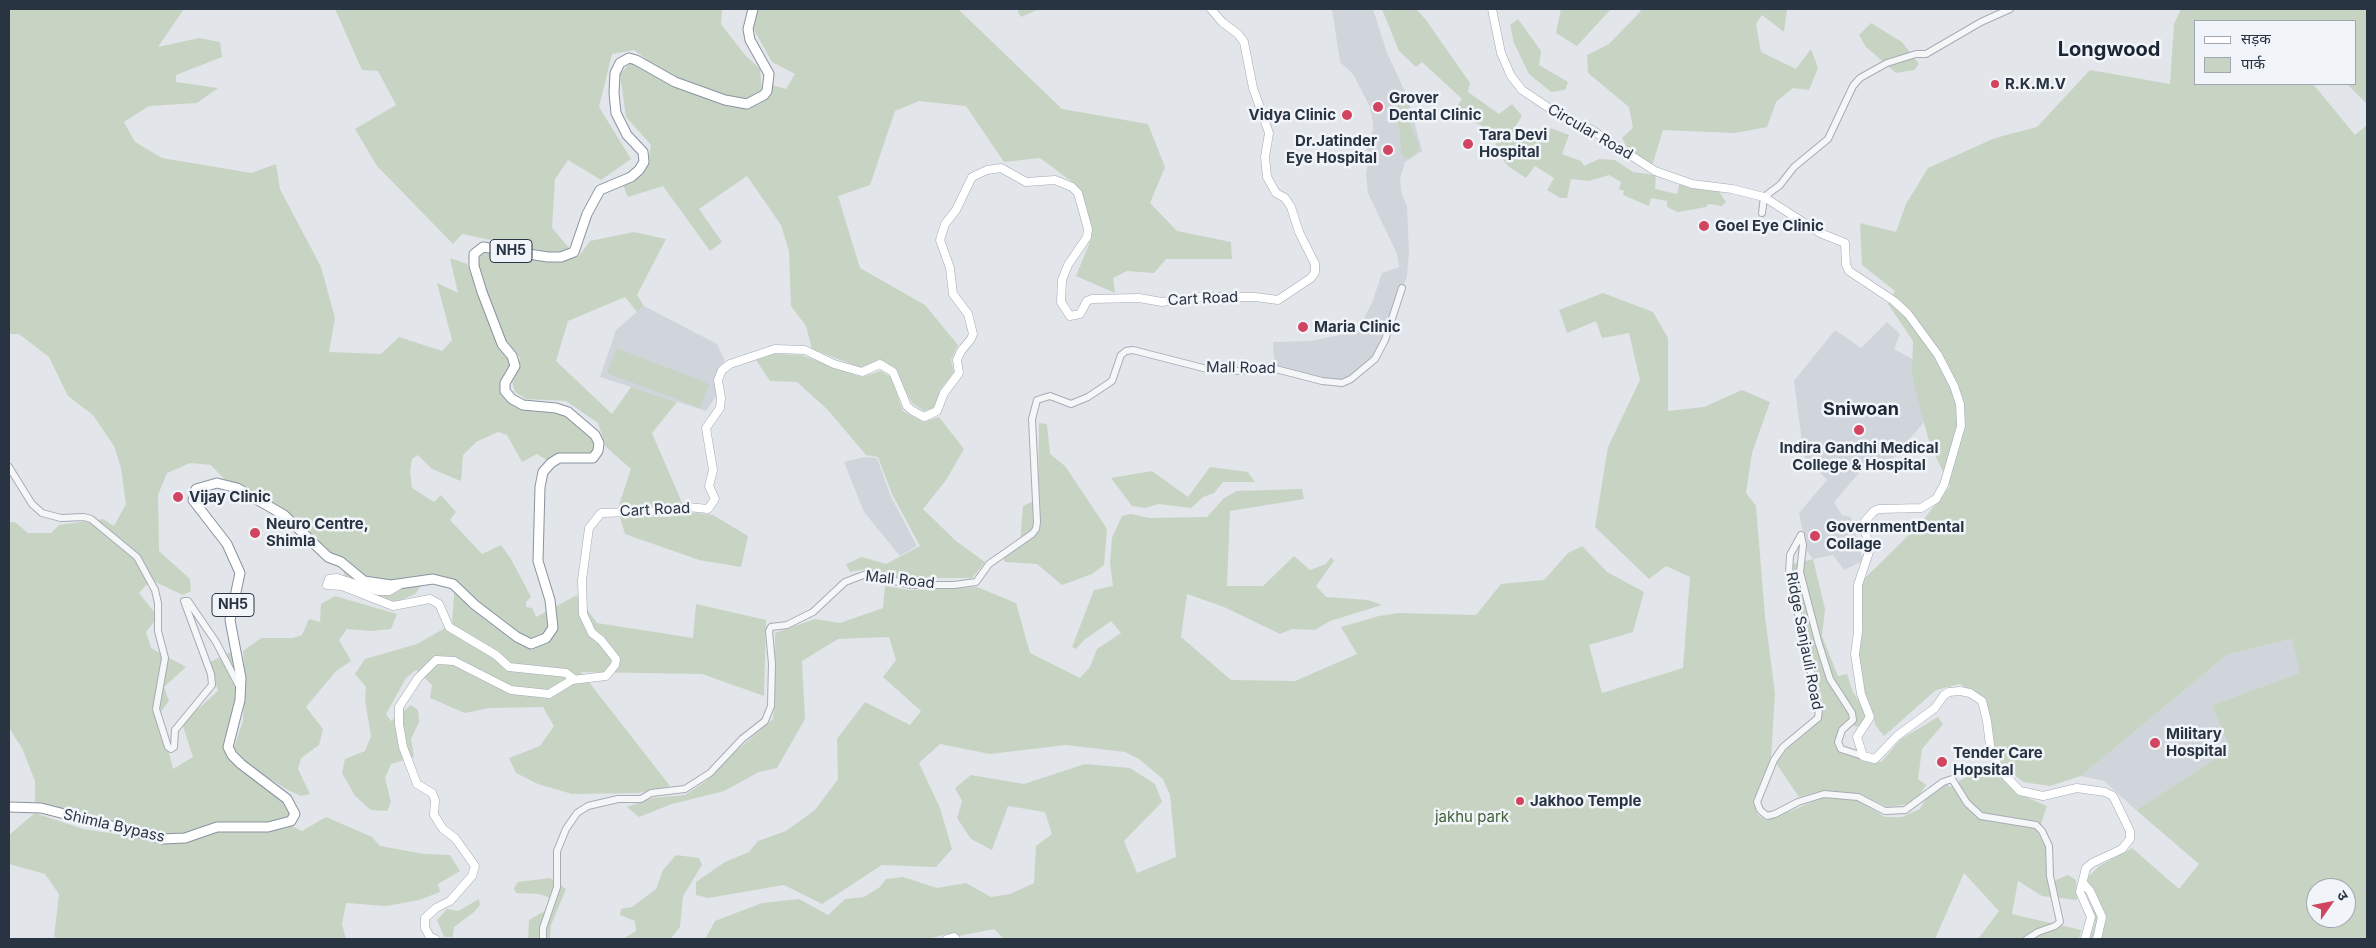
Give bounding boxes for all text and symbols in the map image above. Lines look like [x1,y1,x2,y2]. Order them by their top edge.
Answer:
legend [2194,20,2356,85]
text: सड़क [2241,29,2271,48]
district label: Longwood [2058,38,2160,62]
text: पार्क [2241,54,2265,73]
place label: R.K.M.V [2005,75,2066,93]
marker: R.K.M.V [1989,78,2001,90]
place label: Grover Dental Clinic [1389,89,1481,124]
marker: Grover Dental Clinic [1371,100,1385,114]
street label: Circular Road [1544,100,1636,164]
place label: Vidya Clinic [1249,106,1336,124]
marker: Vidya Clinic [1340,108,1354,122]
place label: Tara Devi Hospital [1479,126,1547,161]
place label: Dr.Jatinder Eye Hospital [1286,132,1377,167]
marker: Tara Devi Hospital [1461,137,1475,151]
marker: Dr.Jatinder Eye Hospital [1381,143,1395,157]
place label: Goel Eye Clinic [1715,217,1824,235]
marker: Goel Eye Clinic [1697,219,1711,233]
road number: NH5 [490,240,532,262]
street label: Cart Road [1167,288,1239,310]
place label: Maria Clinic [1314,318,1401,336]
marker: Maria Clinic [1296,320,1310,334]
street label: Mall Road [1206,358,1276,378]
district label: Sniwoan [1823,399,1899,421]
marker: Indira Gandhi Medical College & Hospital [1852,423,1866,437]
place label: Indira Gandhi Medical College & Hospital [1779,439,1939,474]
place label: Vijay Clinic [189,488,271,506]
marker: Vijay Clinic [171,490,185,504]
street label: Cart Road [619,499,691,521]
place label: Neuro Centre, Shimla [266,515,369,550]
place label: GovernmentDental Collage [1826,518,1964,553]
marker: Neuro Centre, Shimla [248,526,262,540]
marker: GovernmentDental Collage [1808,529,1822,543]
street label: Mall Road [864,567,936,593]
street label: Ridge Sanjauli Road [1782,571,1826,711]
road number: NH5 [212,594,254,616]
place label: Military Hospital [2166,725,2227,760]
marker: Military Hospital [2148,736,2162,750]
place label: Tender Care Hopsital [1953,744,2043,779]
marker: Tender Care Hopsital [1935,755,1949,769]
place label: Jakhoo Temple [1530,792,1641,810]
marker: Jakhoo Temple [1514,795,1526,807]
street label: Shimla Bypass [62,806,166,846]
park label: jakhu park [1435,808,1509,826]
north arrow [2306,878,2356,928]
text: उ [2334,887,2353,903]

